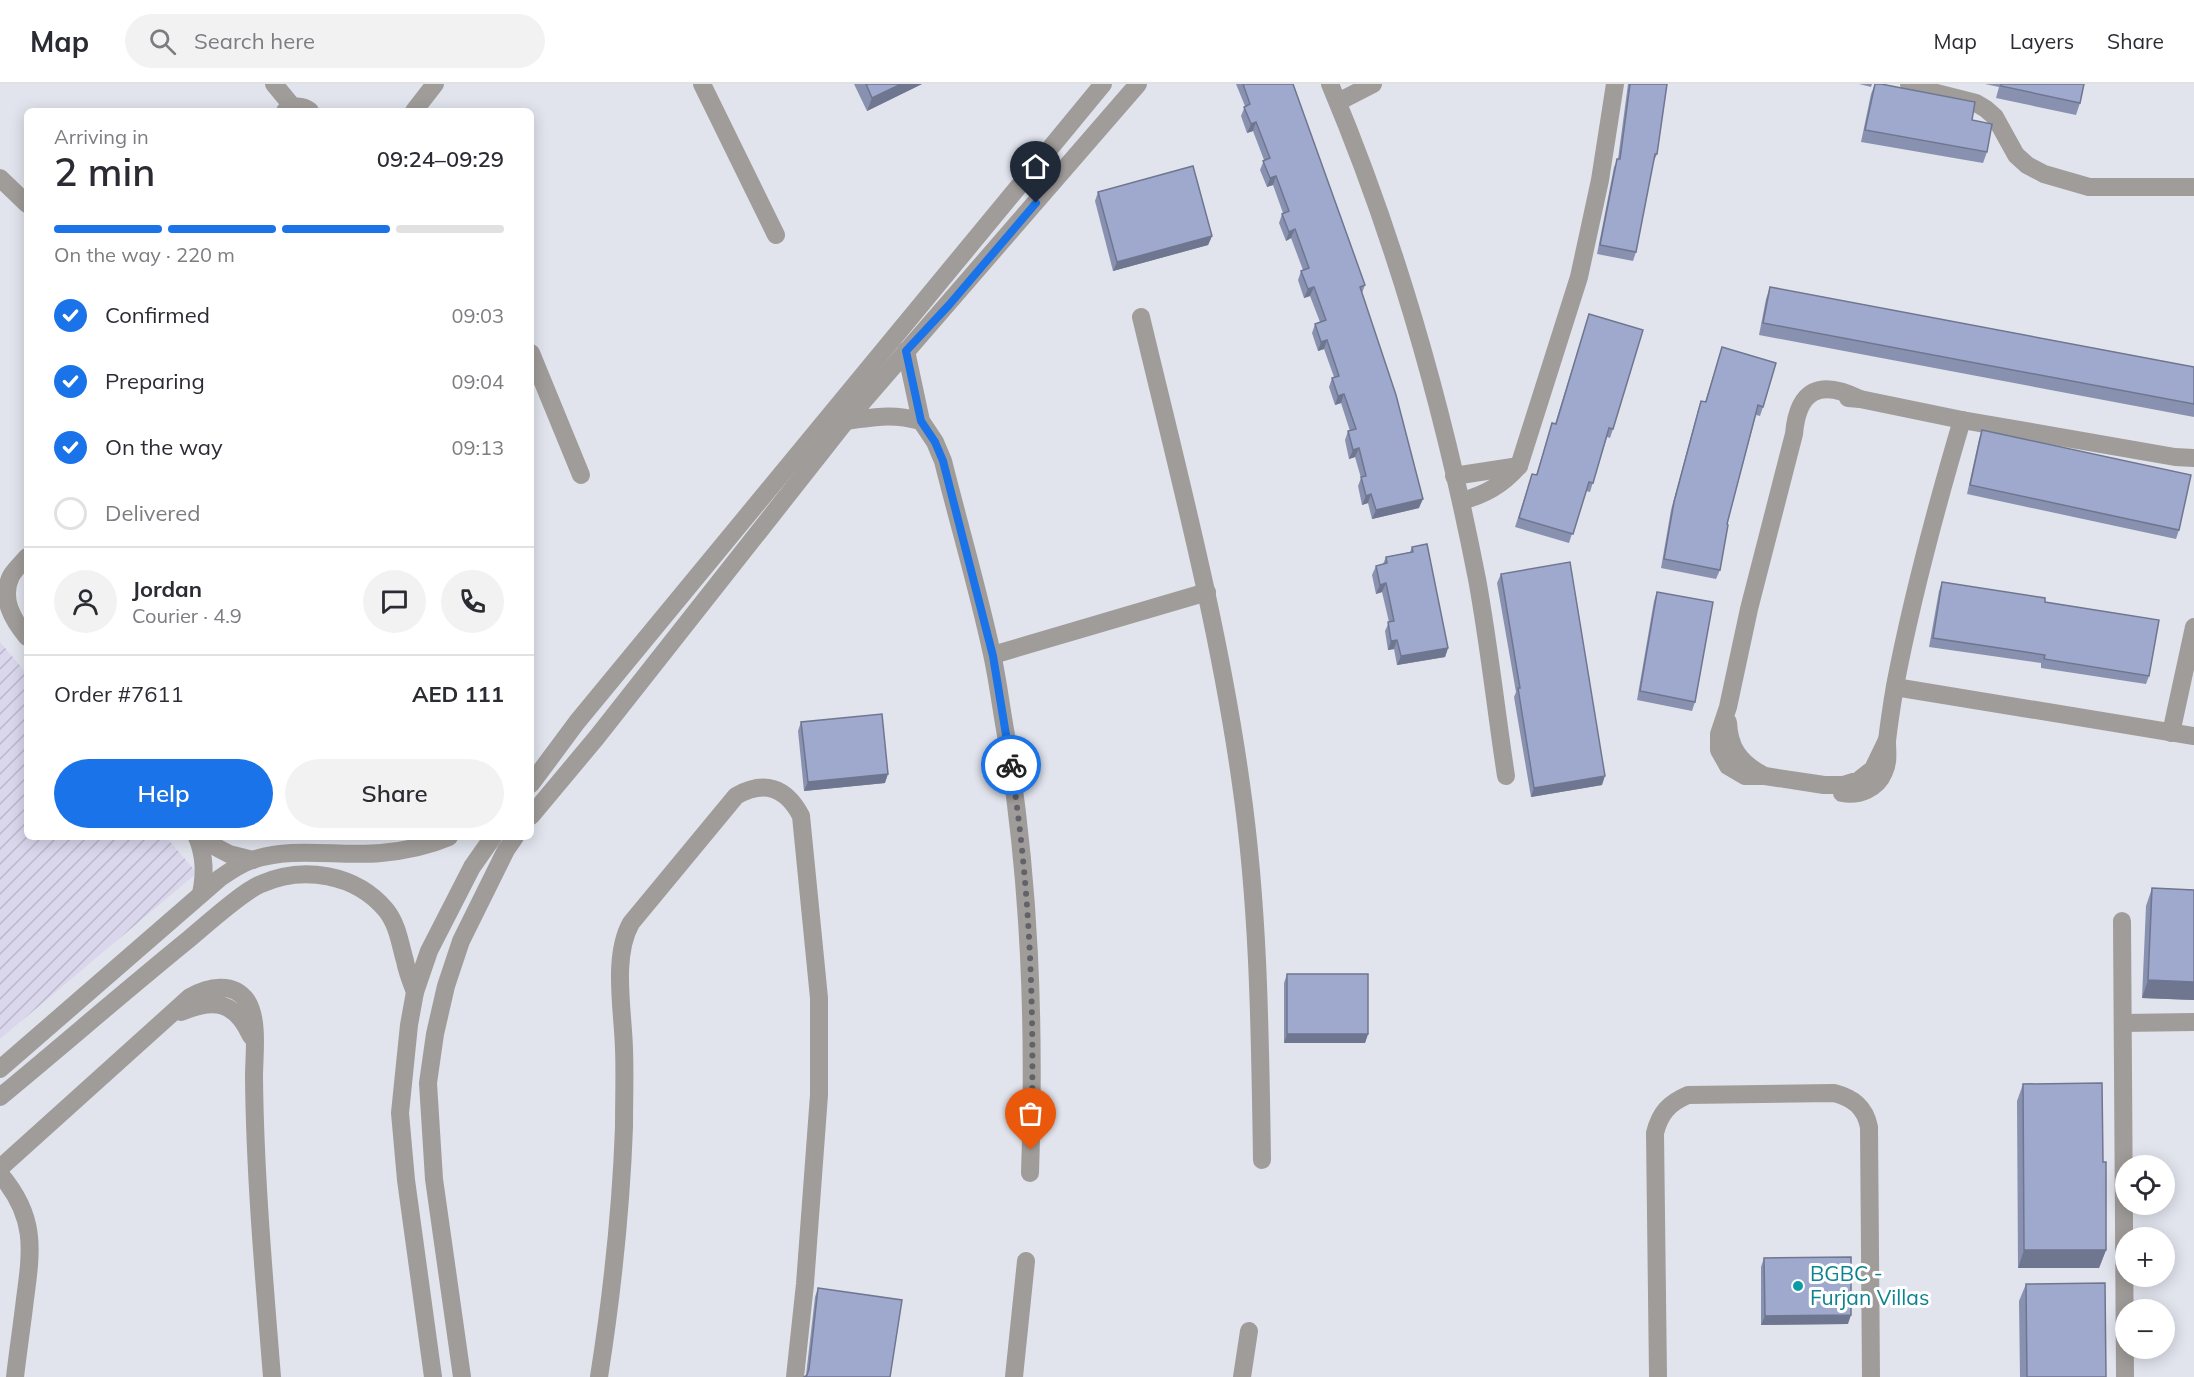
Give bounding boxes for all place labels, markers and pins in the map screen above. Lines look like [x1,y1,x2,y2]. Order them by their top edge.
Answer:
pin [1010,141,1061,203]
pin [1005,1088,1056,1150]
place label: BGBC - Furjan Villas [1810,1260,1929,1310]
marker: BGBC - Furjan Villas [1791,1279,1805,1293]

